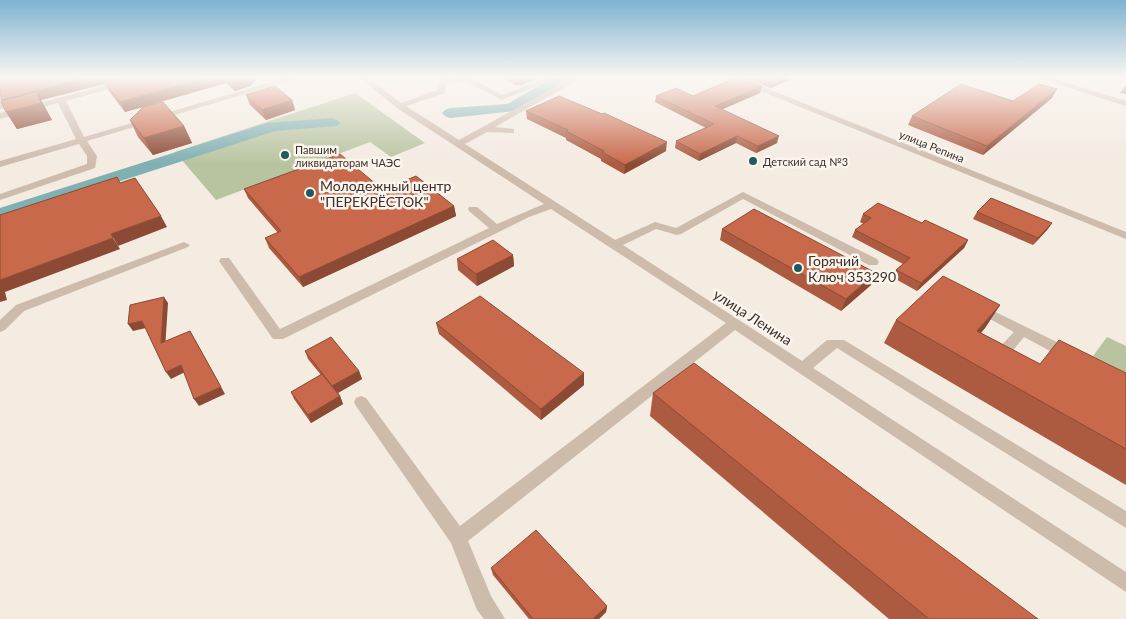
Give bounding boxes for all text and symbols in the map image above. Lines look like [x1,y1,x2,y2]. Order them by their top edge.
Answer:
street label: улица Репина [897,127,967,165]
place label: Павшим ликвидаторам ЧАЭС [295,143,401,169]
marker: Павшим ликвидаторам ЧАЭС [279,149,291,161]
marker: Детский сад №3 [747,155,759,167]
place label: Детский сад №3 [763,155,848,168]
place label: Молодежный центр "ПЕРЕКРЁСТОК" [320,177,452,210]
marker: Молодежный центр "ПЕРЕКРЁСТОК" [304,187,316,199]
place label: Горячий Ключ 353290 [808,252,896,285]
marker: Горячий Ключ 353290 [792,262,804,274]
street label: улица Ленина [711,285,795,349]

